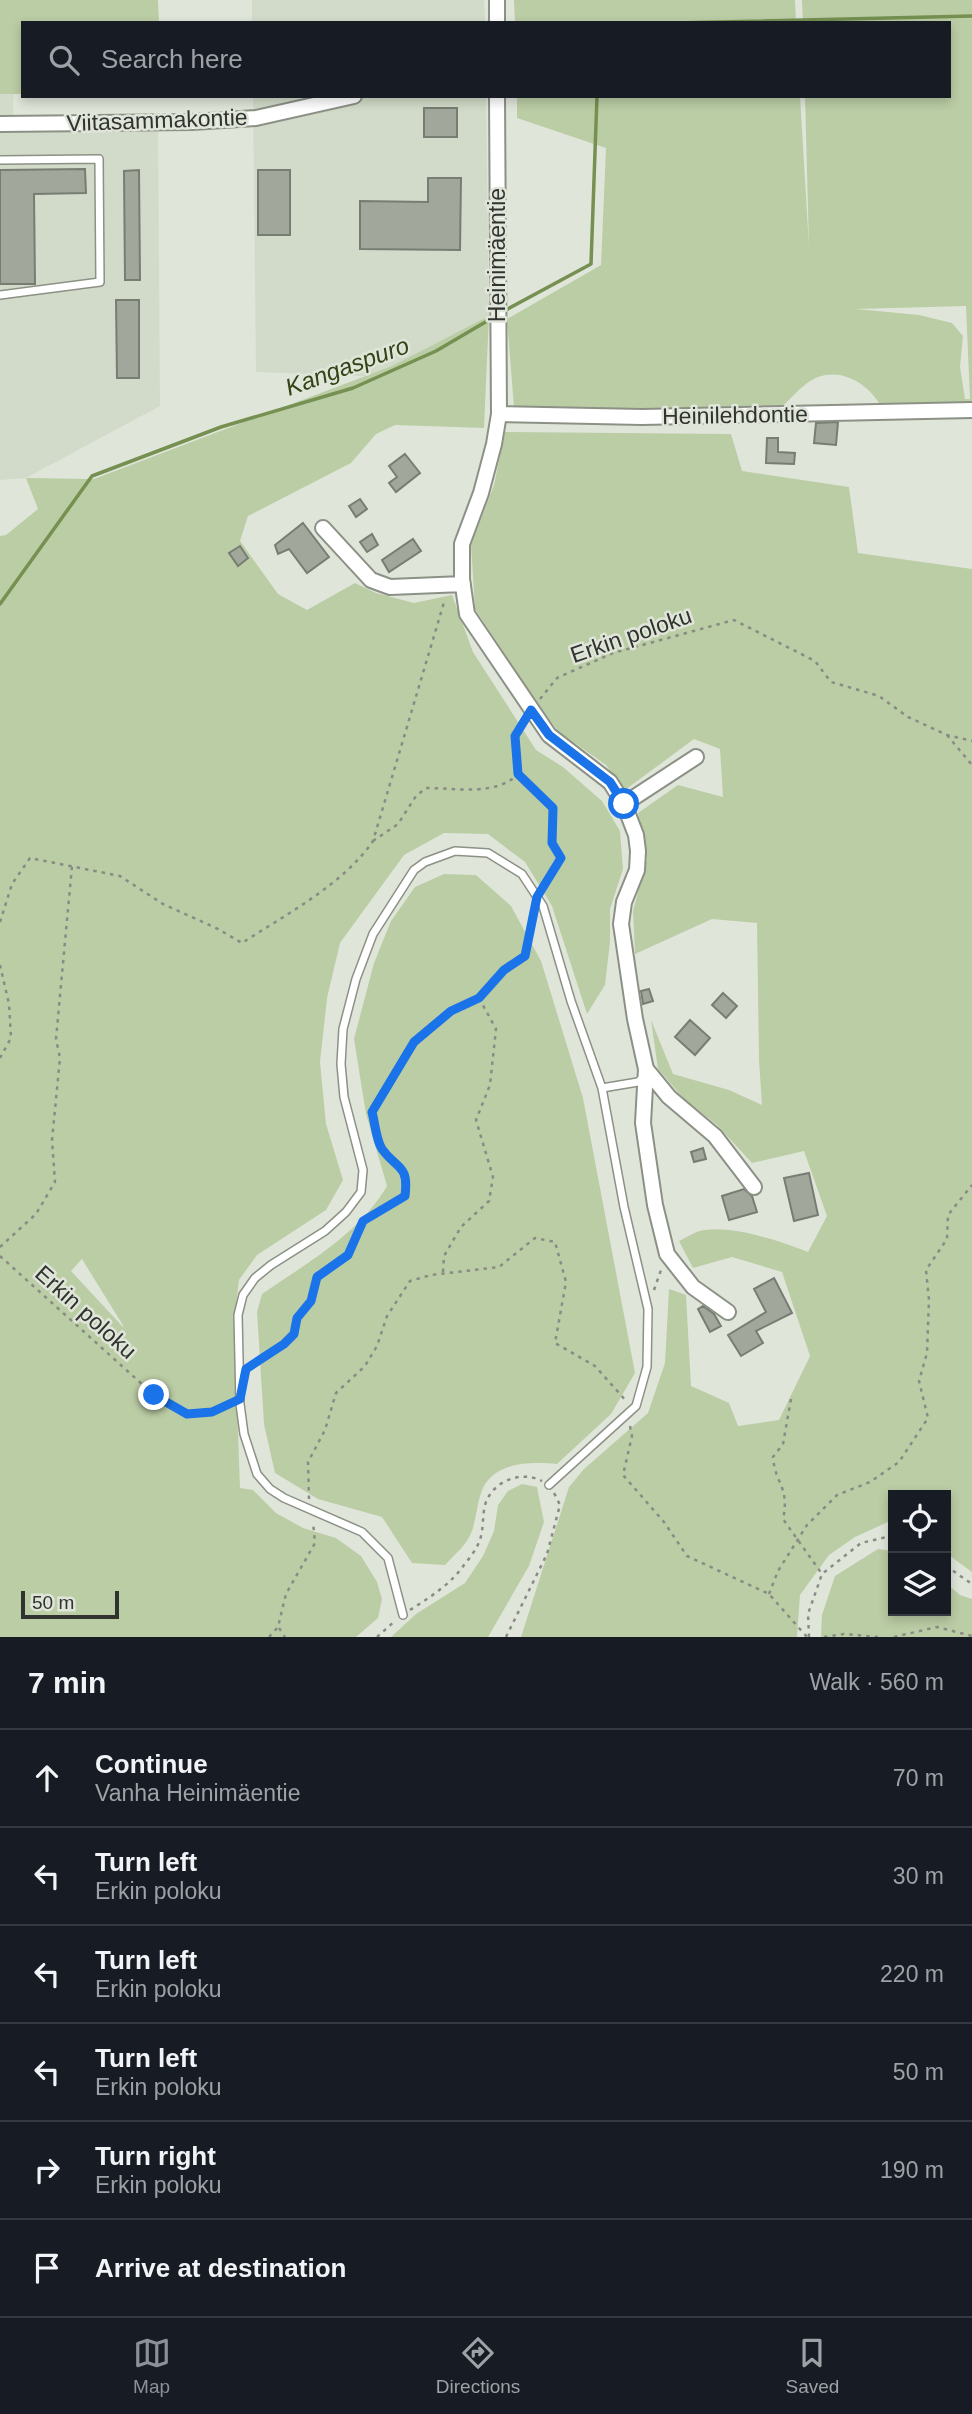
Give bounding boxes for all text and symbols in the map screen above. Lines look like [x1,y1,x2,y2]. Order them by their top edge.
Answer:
search box [21,21,951,98]
icon: search [45,41,83,79]
text: Search here [101,44,243,74]
street label: Viitasammakontie [66,104,248,136]
street label: Heinimäentie [484,188,510,322]
water label: Kangaspuro [282,331,412,401]
street label: Heinilehdontie [662,401,808,429]
street label: Erkin poloku [567,602,695,668]
route start [608,788,639,819]
street label: Erkin poloku [30,1260,142,1364]
route end [138,1379,169,1410]
map controls [888,1490,951,1616]
button: locate [888,1490,951,1553]
button: layers [888,1553,951,1616]
scale bar [21,1588,119,1620]
text: 50 m [32,1592,74,1613]
text: 7 min [28,1666,106,1699]
text: Walk · 560 m [809,1669,944,1695]
text: Continue [95,1749,208,1779]
icon: ahead [28,1759,66,1797]
text: 70 m [893,1765,944,1791]
text: Vanha Heinimäentie [95,1780,300,1806]
text: Turn left [95,1847,197,1877]
icon: left [28,1857,66,1895]
text: 30 m [893,1863,944,1889]
text: Erkin poloku [95,1878,222,1904]
text: Turn left [95,1945,197,1975]
icon: left [28,1955,66,1993]
text: 220 m [880,1961,944,1987]
text: Erkin poloku [95,1976,222,2002]
text: Turn left [95,2043,197,2073]
icon: left [28,2053,66,2091]
text: 50 m [893,2059,944,2085]
text: Erkin poloku [95,2074,222,2100]
text: Turn right [95,2141,216,2171]
icon: right [28,2151,66,2189]
text: 190 m [880,2157,944,2183]
text: Erkin poloku [95,2172,222,2198]
icon: arrive [28,2249,66,2287]
text: Arrive at destination [95,2253,346,2283]
tab: Map [133,2334,171,2398]
tab: Directions [436,2334,520,2398]
tab: Saved [785,2334,839,2398]

